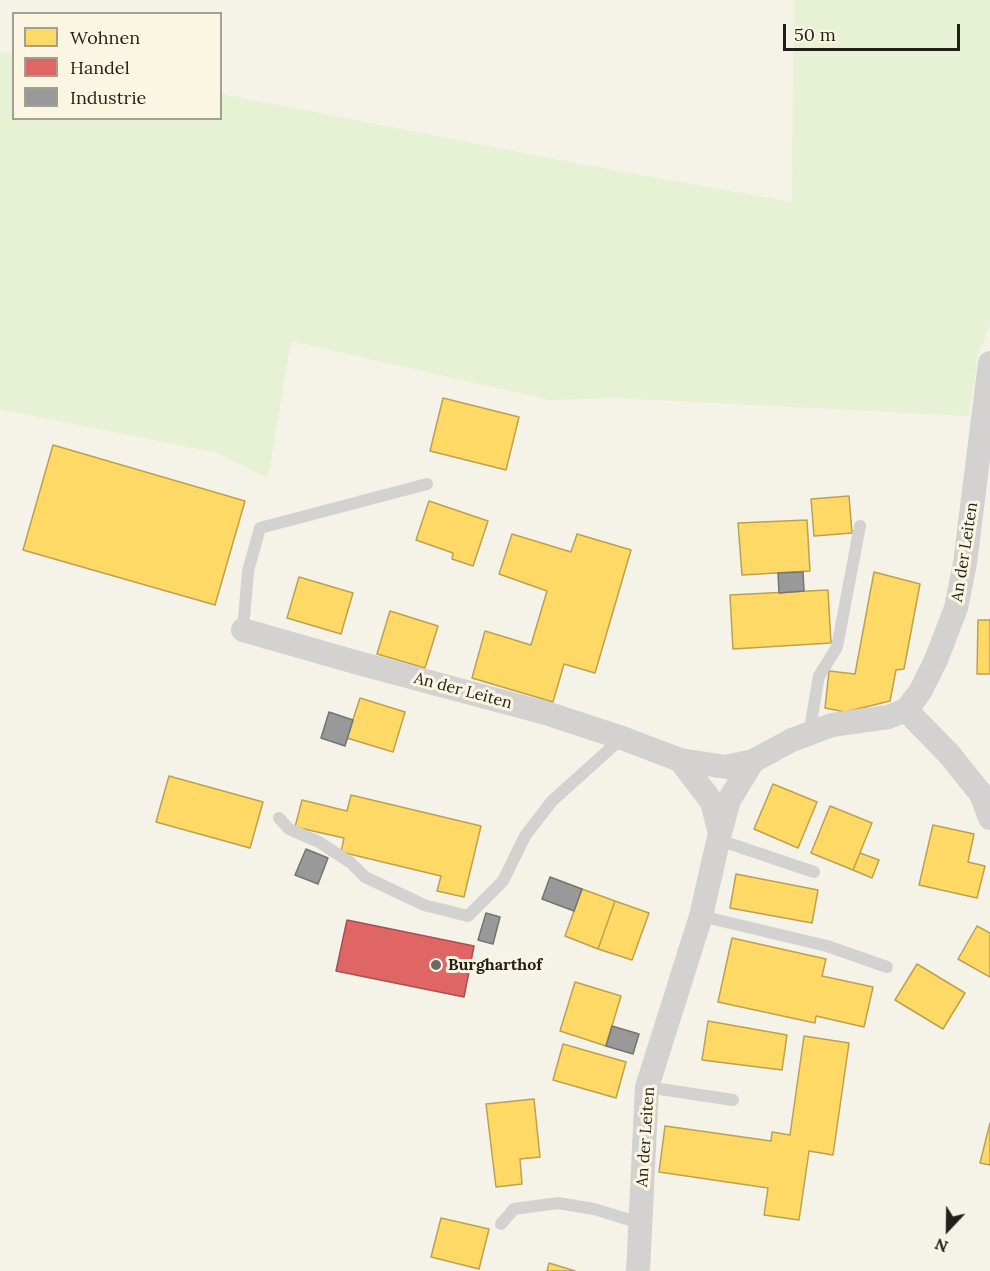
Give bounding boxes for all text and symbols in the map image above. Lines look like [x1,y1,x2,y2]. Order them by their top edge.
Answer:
legend [12,12,222,120]
scale bar [786,12,963,50]
text: 50 m [794,23,836,46]
text: Wohnen [70,26,140,49]
text: Handel [70,56,130,79]
text: Industrie [70,86,146,109]
street label: An der Leiten [948,501,982,603]
street label: An der Leiten [412,669,514,713]
place label: Burgharthof [448,955,542,975]
marker: Burgharthof [429,958,443,972]
street label: An der Leiten [633,1086,659,1188]
north arrow [918,1199,978,1259]
text: N [932,1234,951,1257]

